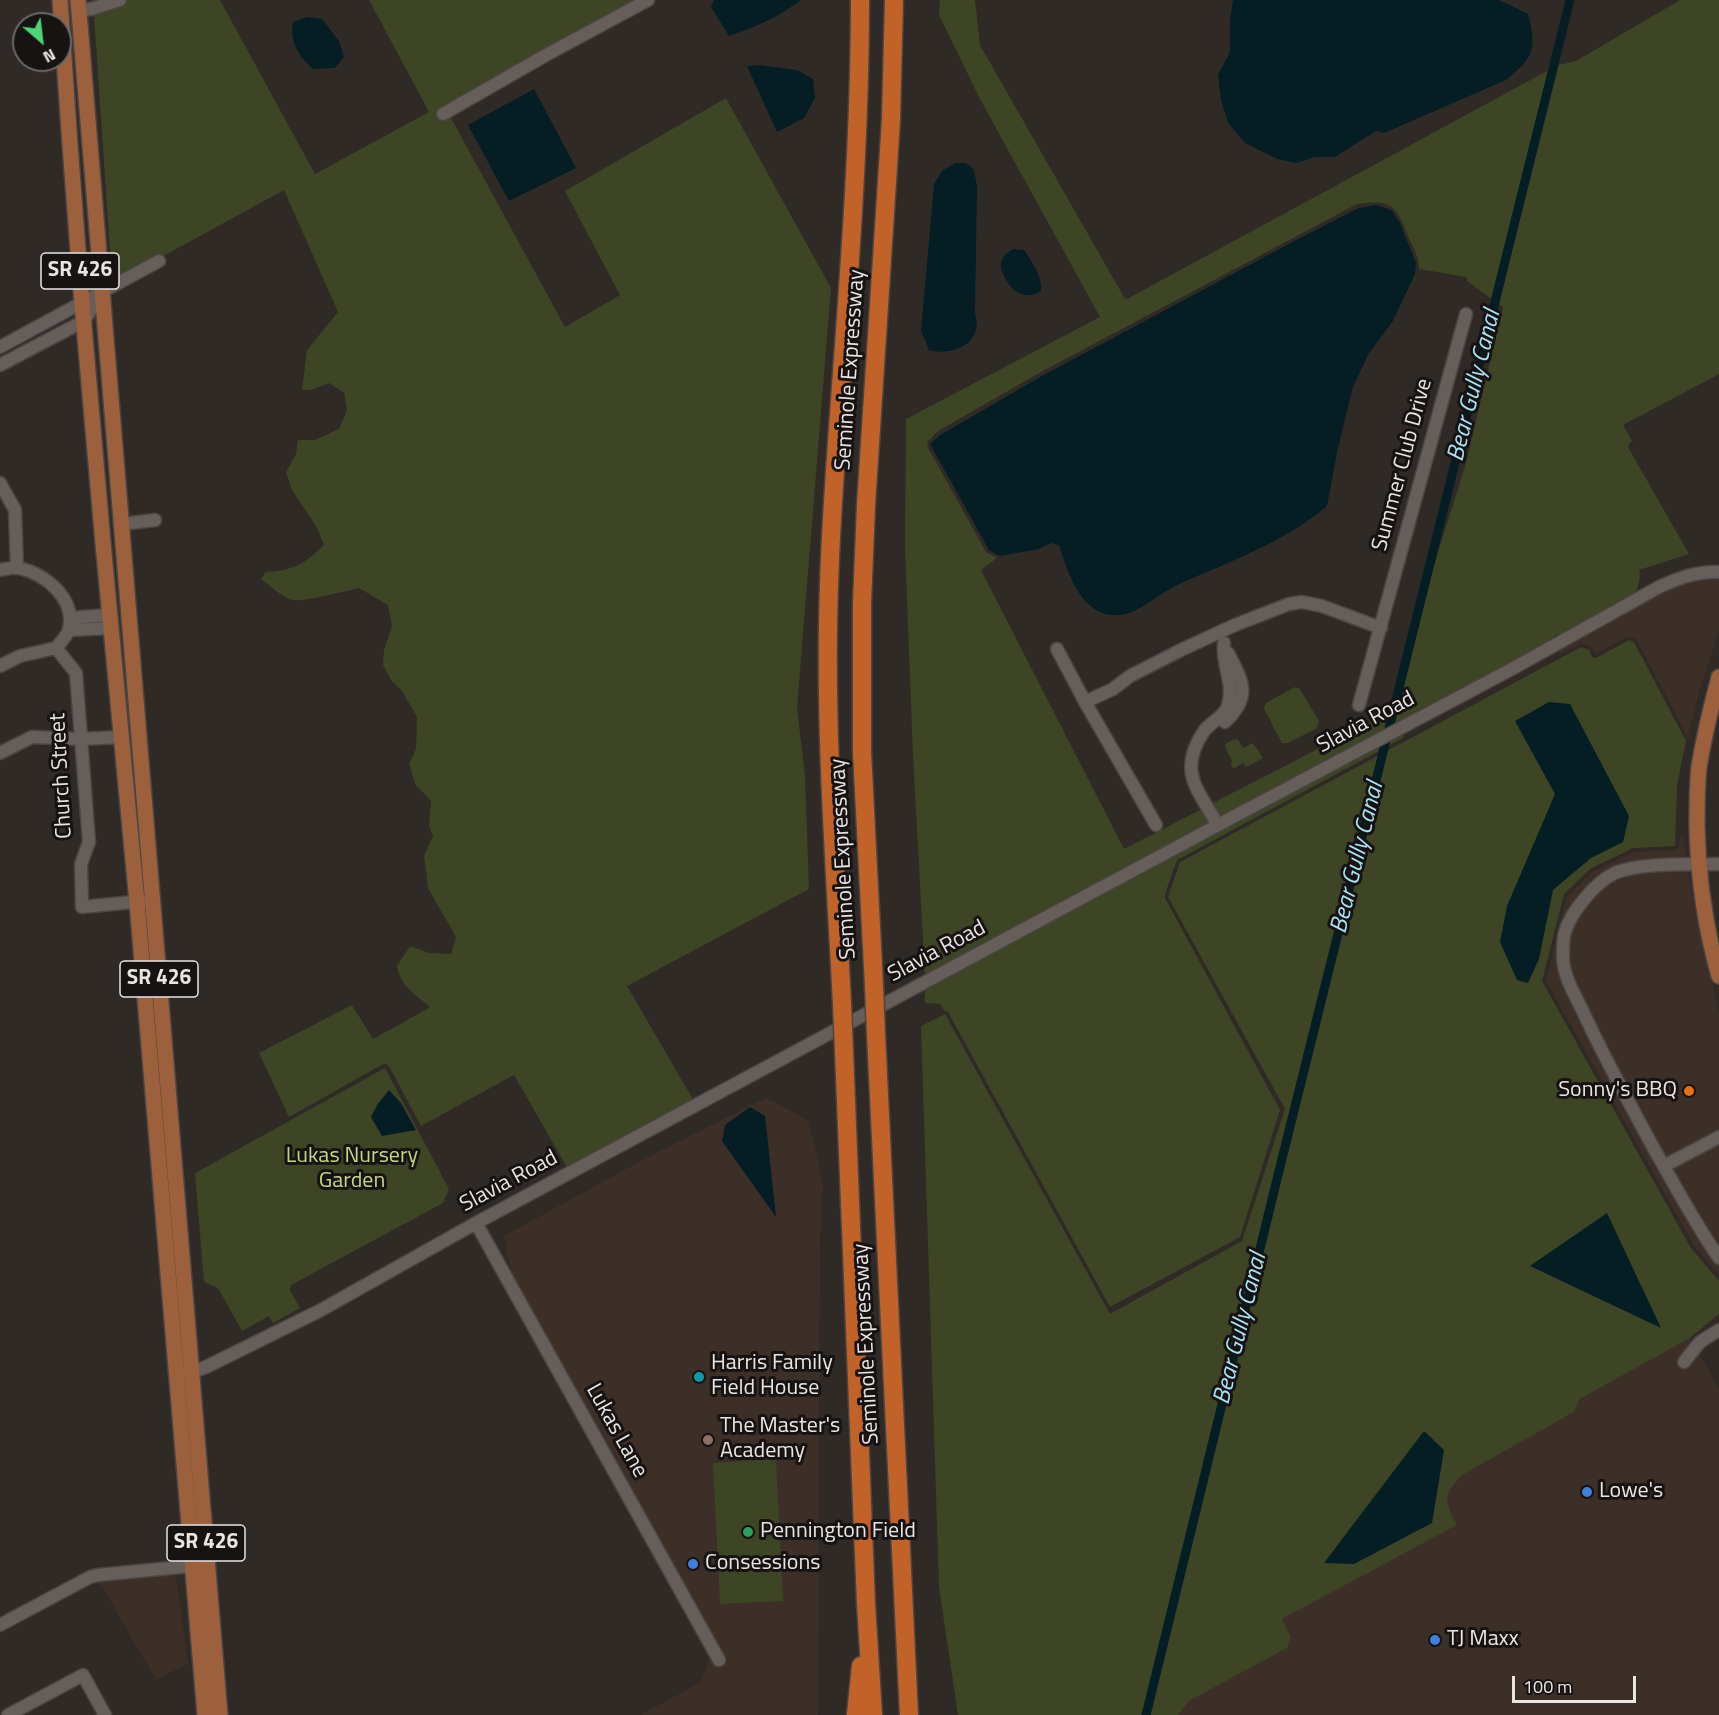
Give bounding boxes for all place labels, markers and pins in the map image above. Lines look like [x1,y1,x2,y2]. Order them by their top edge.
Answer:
place label: Sonny's BBQ [1558,1078,1677,1104]
marker: Sonny's BBQ [1682,1084,1696,1098]
place label: Harris Family Field House [711,1351,833,1402]
marker: Harris Family Field House [692,1370,706,1384]
place label: The Master's Academy [720,1414,840,1466]
marker: The Master's Academy [701,1433,715,1447]
place label: Lowe's [1599,1479,1663,1505]
marker: Lowe's [1580,1485,1594,1499]
place label: Pennington Field [760,1519,916,1545]
marker: Pennington Field [741,1525,755,1539]
place label: Consessions [705,1551,820,1577]
marker: Consessions [686,1557,700,1571]
place label: TJ Maxx [1447,1627,1519,1653]
marker: TJ Maxx [1428,1633,1442,1647]

